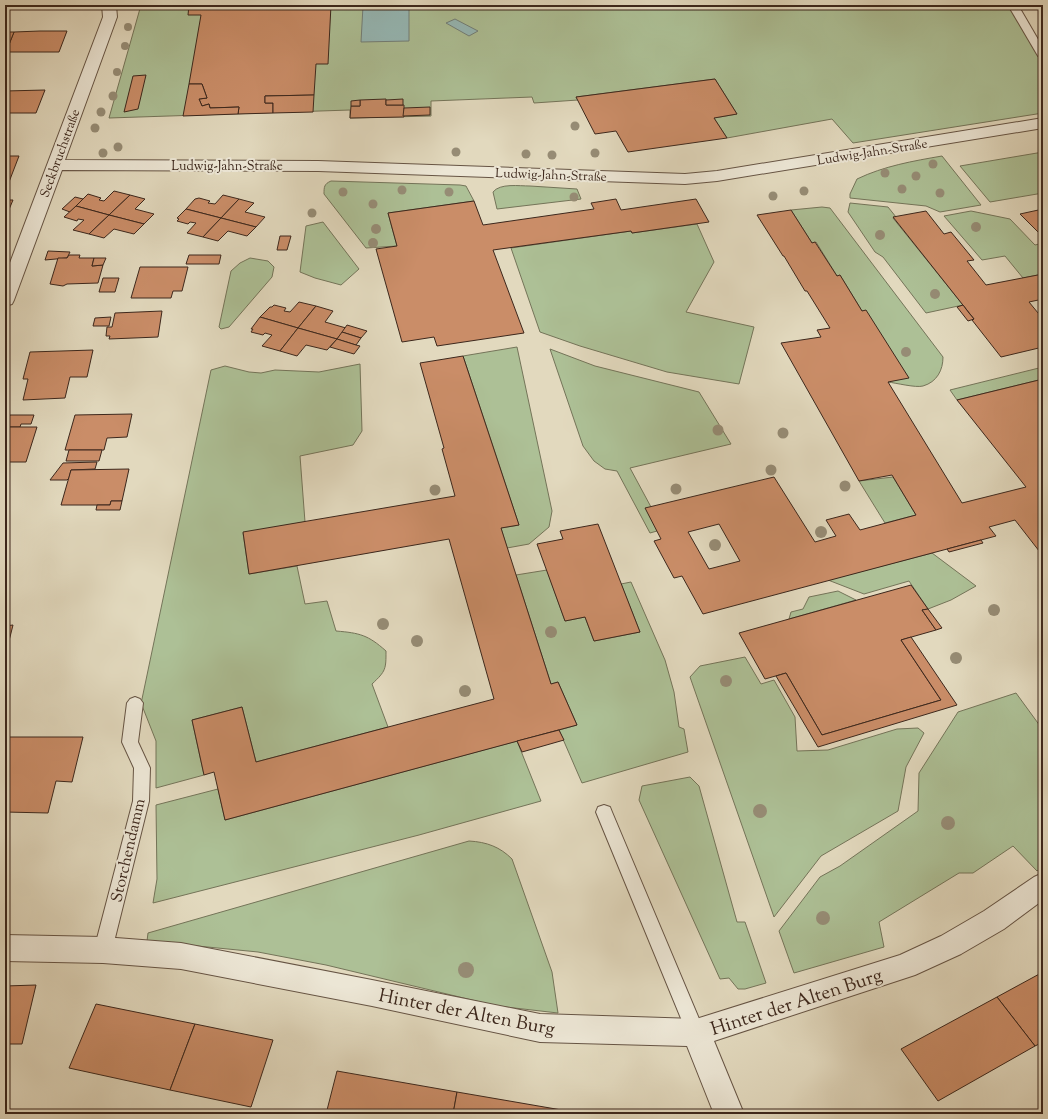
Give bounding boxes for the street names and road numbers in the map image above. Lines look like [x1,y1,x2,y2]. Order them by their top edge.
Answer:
street label: Seckbruchstraße [37,107,85,200]
street label: Ludwig-Jahn-Straße [816,135,929,171]
street label: Ludwig-Jahn-Straße [171,158,283,176]
street label: Ludwig-Jahn-Straße [495,165,607,187]
street label: Storchendamm [106,796,153,905]
street label: Hinter der Alten Burg [707,963,886,1044]
street label: Hinter der Alten Burg [376,983,557,1044]

